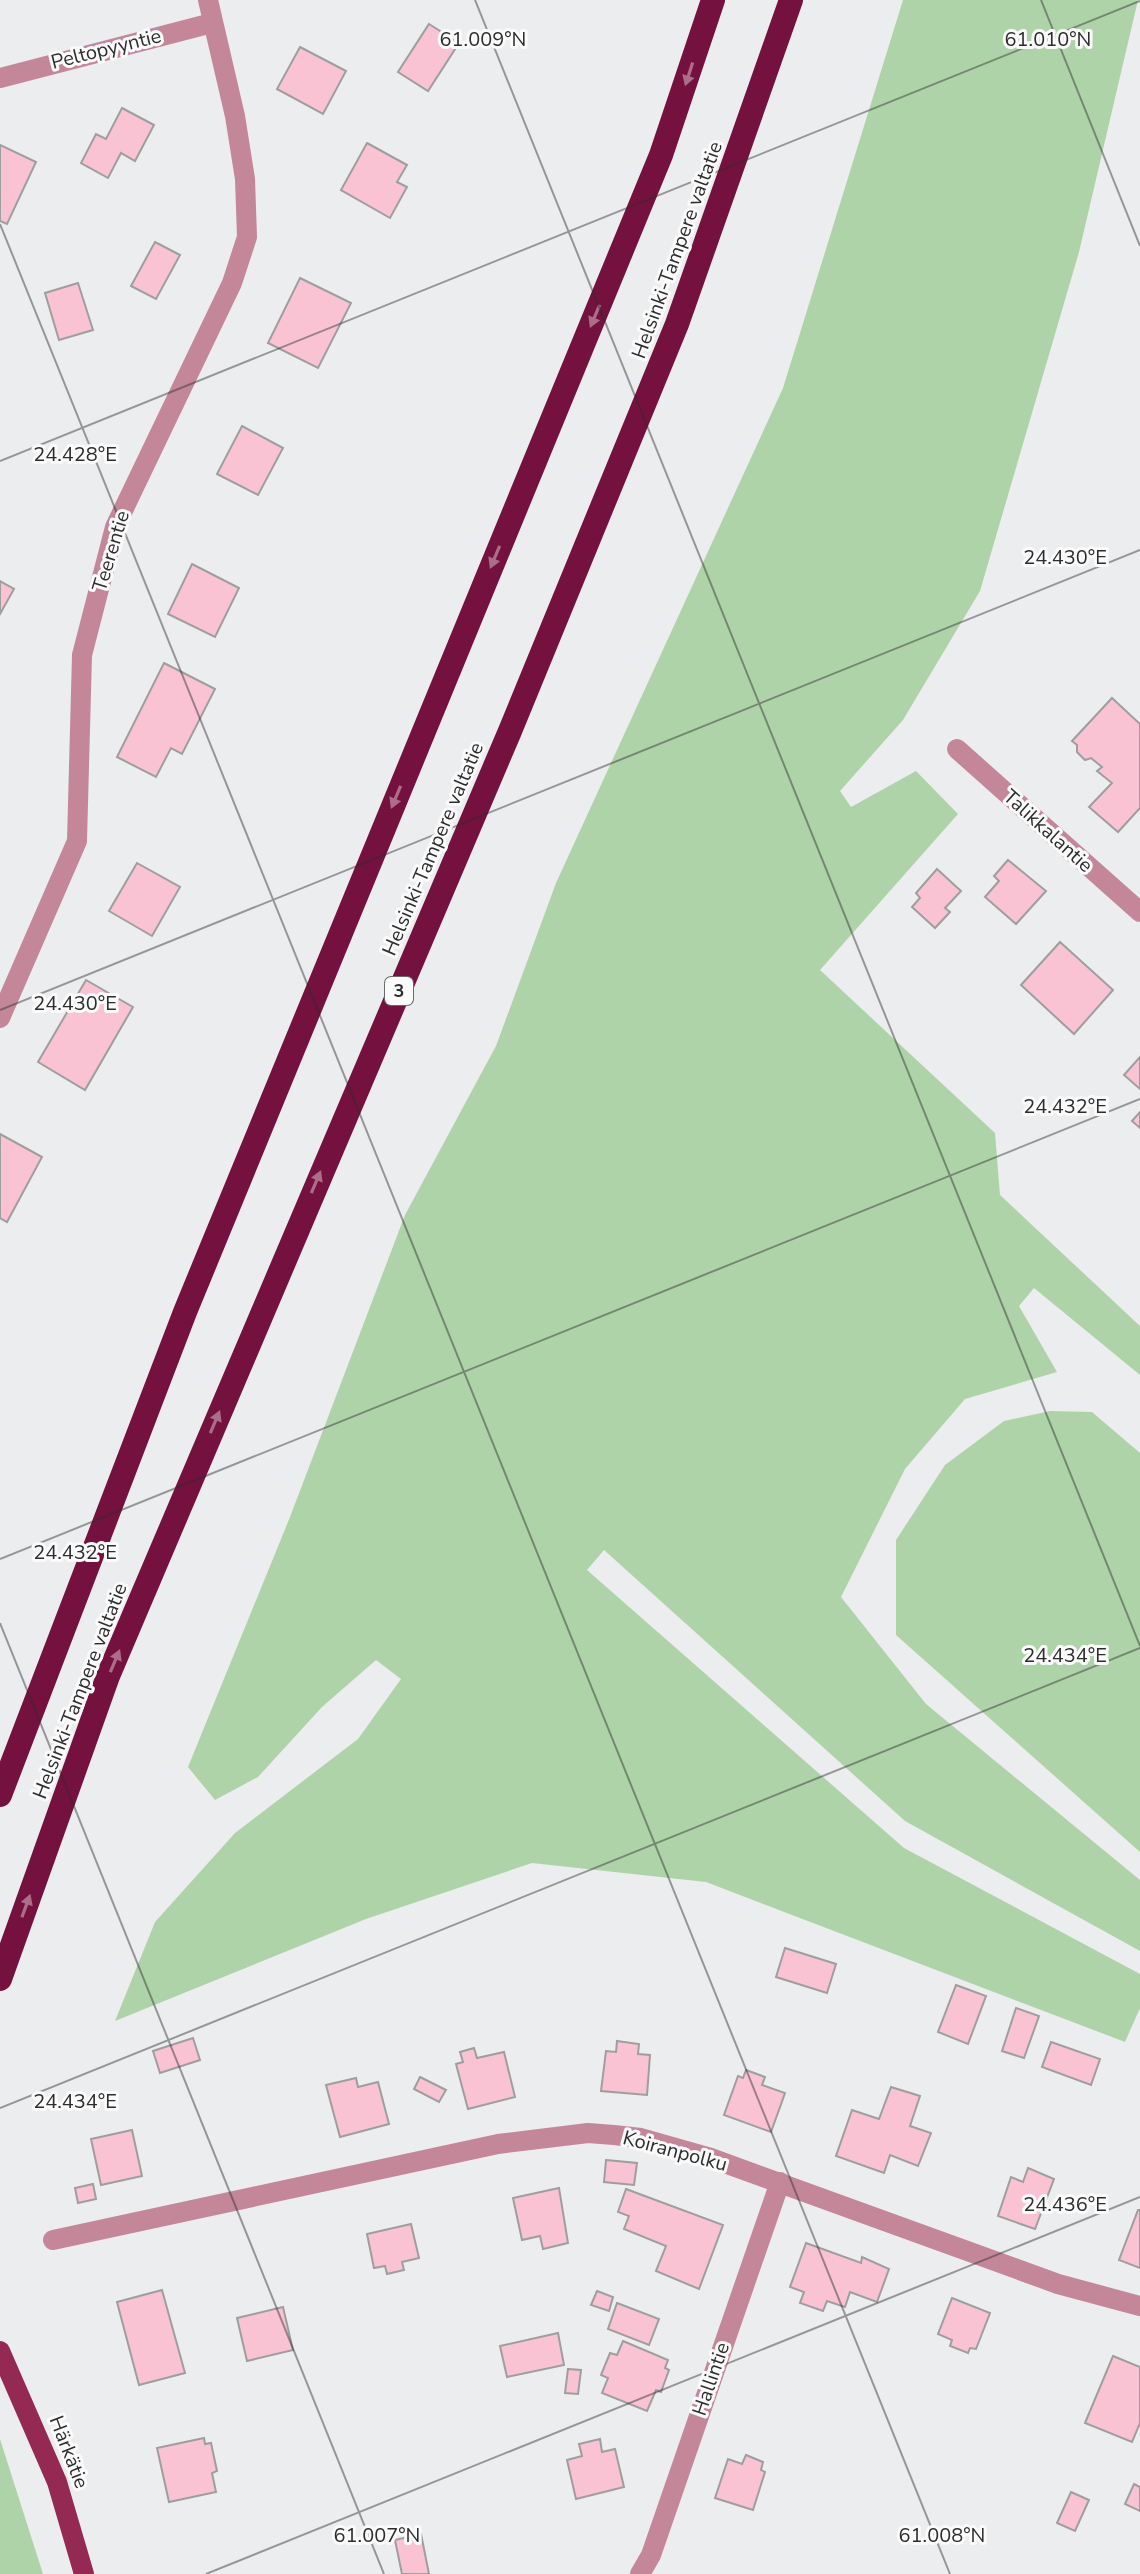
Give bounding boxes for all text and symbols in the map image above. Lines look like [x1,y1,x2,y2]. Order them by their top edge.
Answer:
street label: Peltopyyntie [48,22,164,76]
text: 61.009°N [440,26,526,53]
text: 61.010°N [1005,26,1091,53]
one-way arrow [682,63,695,87]
street label: Helsinki-Tampere valtatie [625,138,729,362]
one-way arrow [588,305,601,328]
text: 24.428°E [33,441,117,468]
street label: Teerentie [86,507,136,595]
text: 24.430°E [1023,544,1107,571]
one-way arrow [489,545,502,569]
street label: Helsinki-Tampere valtatie [376,738,490,960]
street label: Talikkalantie [997,783,1099,879]
one-way arrow [389,785,402,809]
road number: 3 [385,977,413,1005]
text: 24.430°E [33,990,117,1017]
text: 24.432°E [1023,1093,1107,1120]
one-way arrow [310,1170,323,1194]
one-way arrow [209,1410,222,1433]
text: 24.432°E [33,1539,117,1566]
street label: Helsinki-Tampere valtatie [26,1579,134,1803]
text: 24.434°E [1023,1642,1107,1669]
one-way arrow [108,1649,121,1673]
one-way arrow [20,1893,33,1917]
text: 24.434°E [33,2088,117,2115]
street label: Koiranpolku [620,2124,730,2178]
text: 24.436°E [1023,2191,1107,2218]
street label: Hallintie [686,2339,736,2419]
street label: Härkätie [43,2412,95,2492]
text: 61.007°N [334,2522,420,2549]
text: 61.008°N [899,2522,985,2549]

